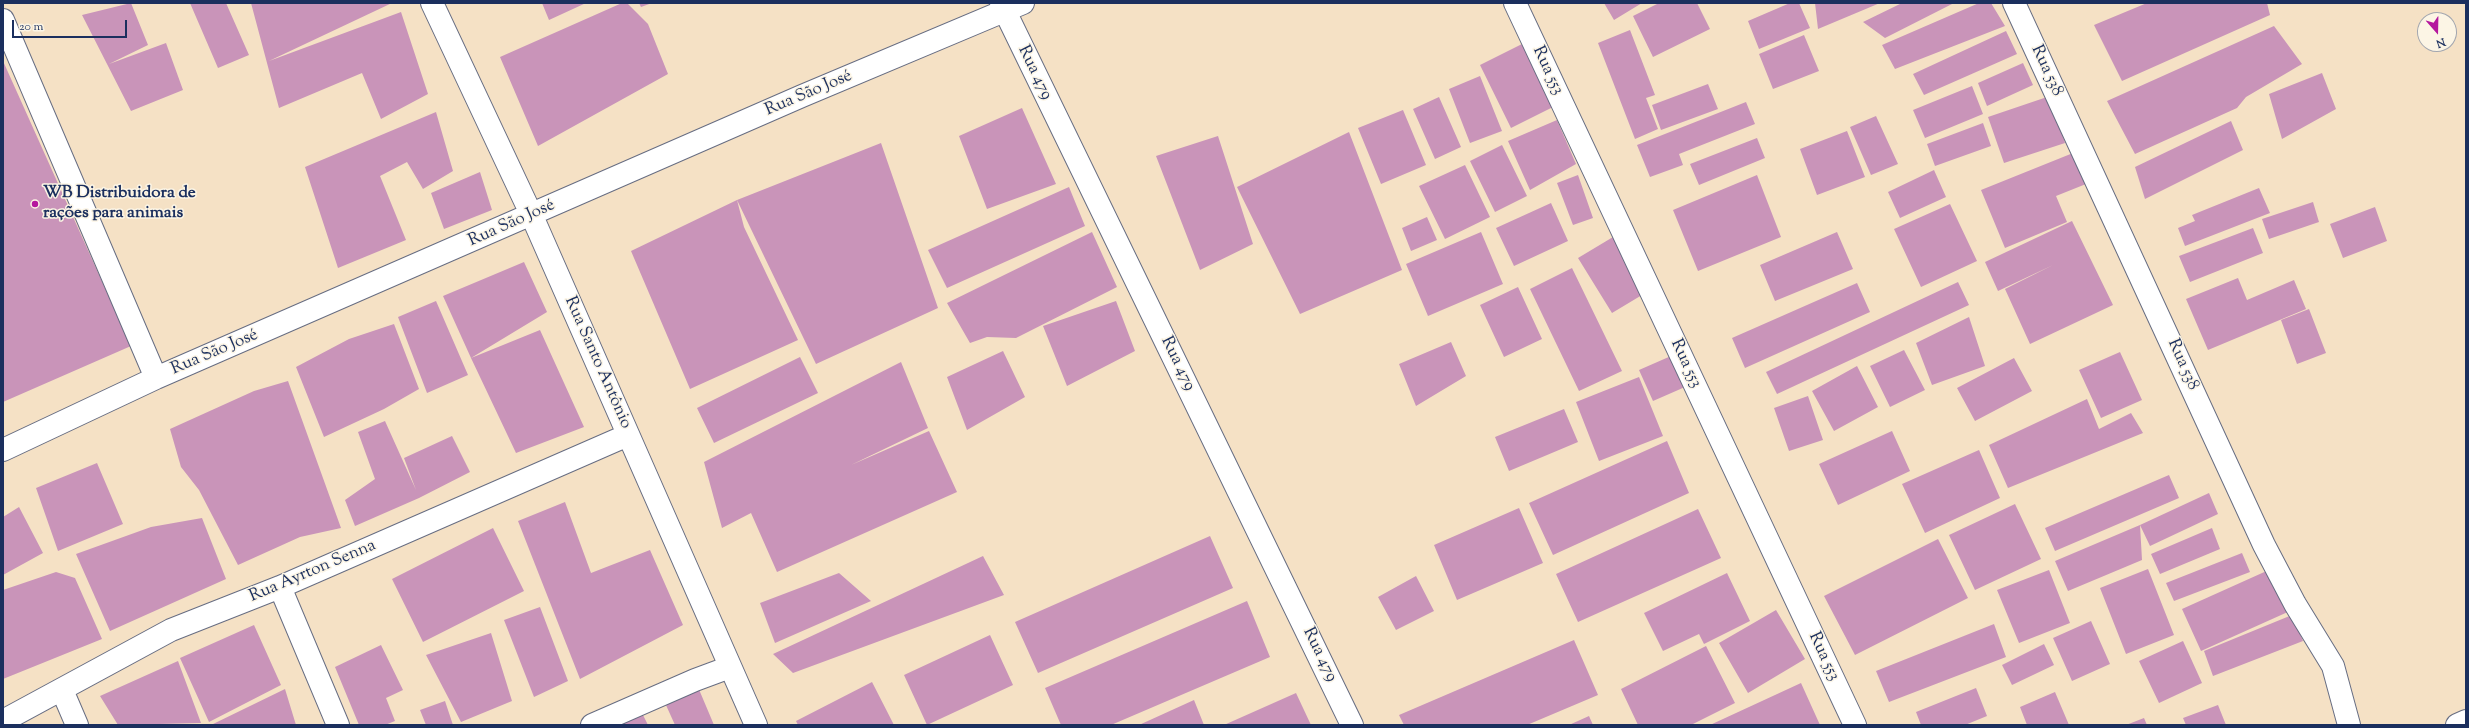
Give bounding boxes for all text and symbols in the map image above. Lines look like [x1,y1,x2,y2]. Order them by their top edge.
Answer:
scale bar [14,12,129,38]
north arrow [2417,12,2457,52]
text: 20 m [19,18,43,36]
text: N [2434,33,2448,51]
street label: Rua 479 [1012,42,1056,104]
street label: Rua 538 [2025,42,2067,100]
street label: Rua 553 [1527,43,1567,99]
street label: Rua São José [762,67,856,121]
place label: WB Distribuidora de rações para animais [43,184,196,224]
street label: Rua São José [466,196,558,252]
marker: WB Distribuidora de rações para animais [30,199,40,209]
street label: Rua Santo Antônio [559,294,635,432]
street label: Rua São José [168,326,262,380]
street label: Rua 479 [1155,333,1199,395]
street label: Rua 553 [1665,336,1705,392]
street label: Rua 538 [2162,336,2202,394]
street label: Rua Ayrton Senna [247,536,379,608]
street label: Rua 479 [1297,624,1341,686]
street label: Rua 553 [1803,629,1843,685]

